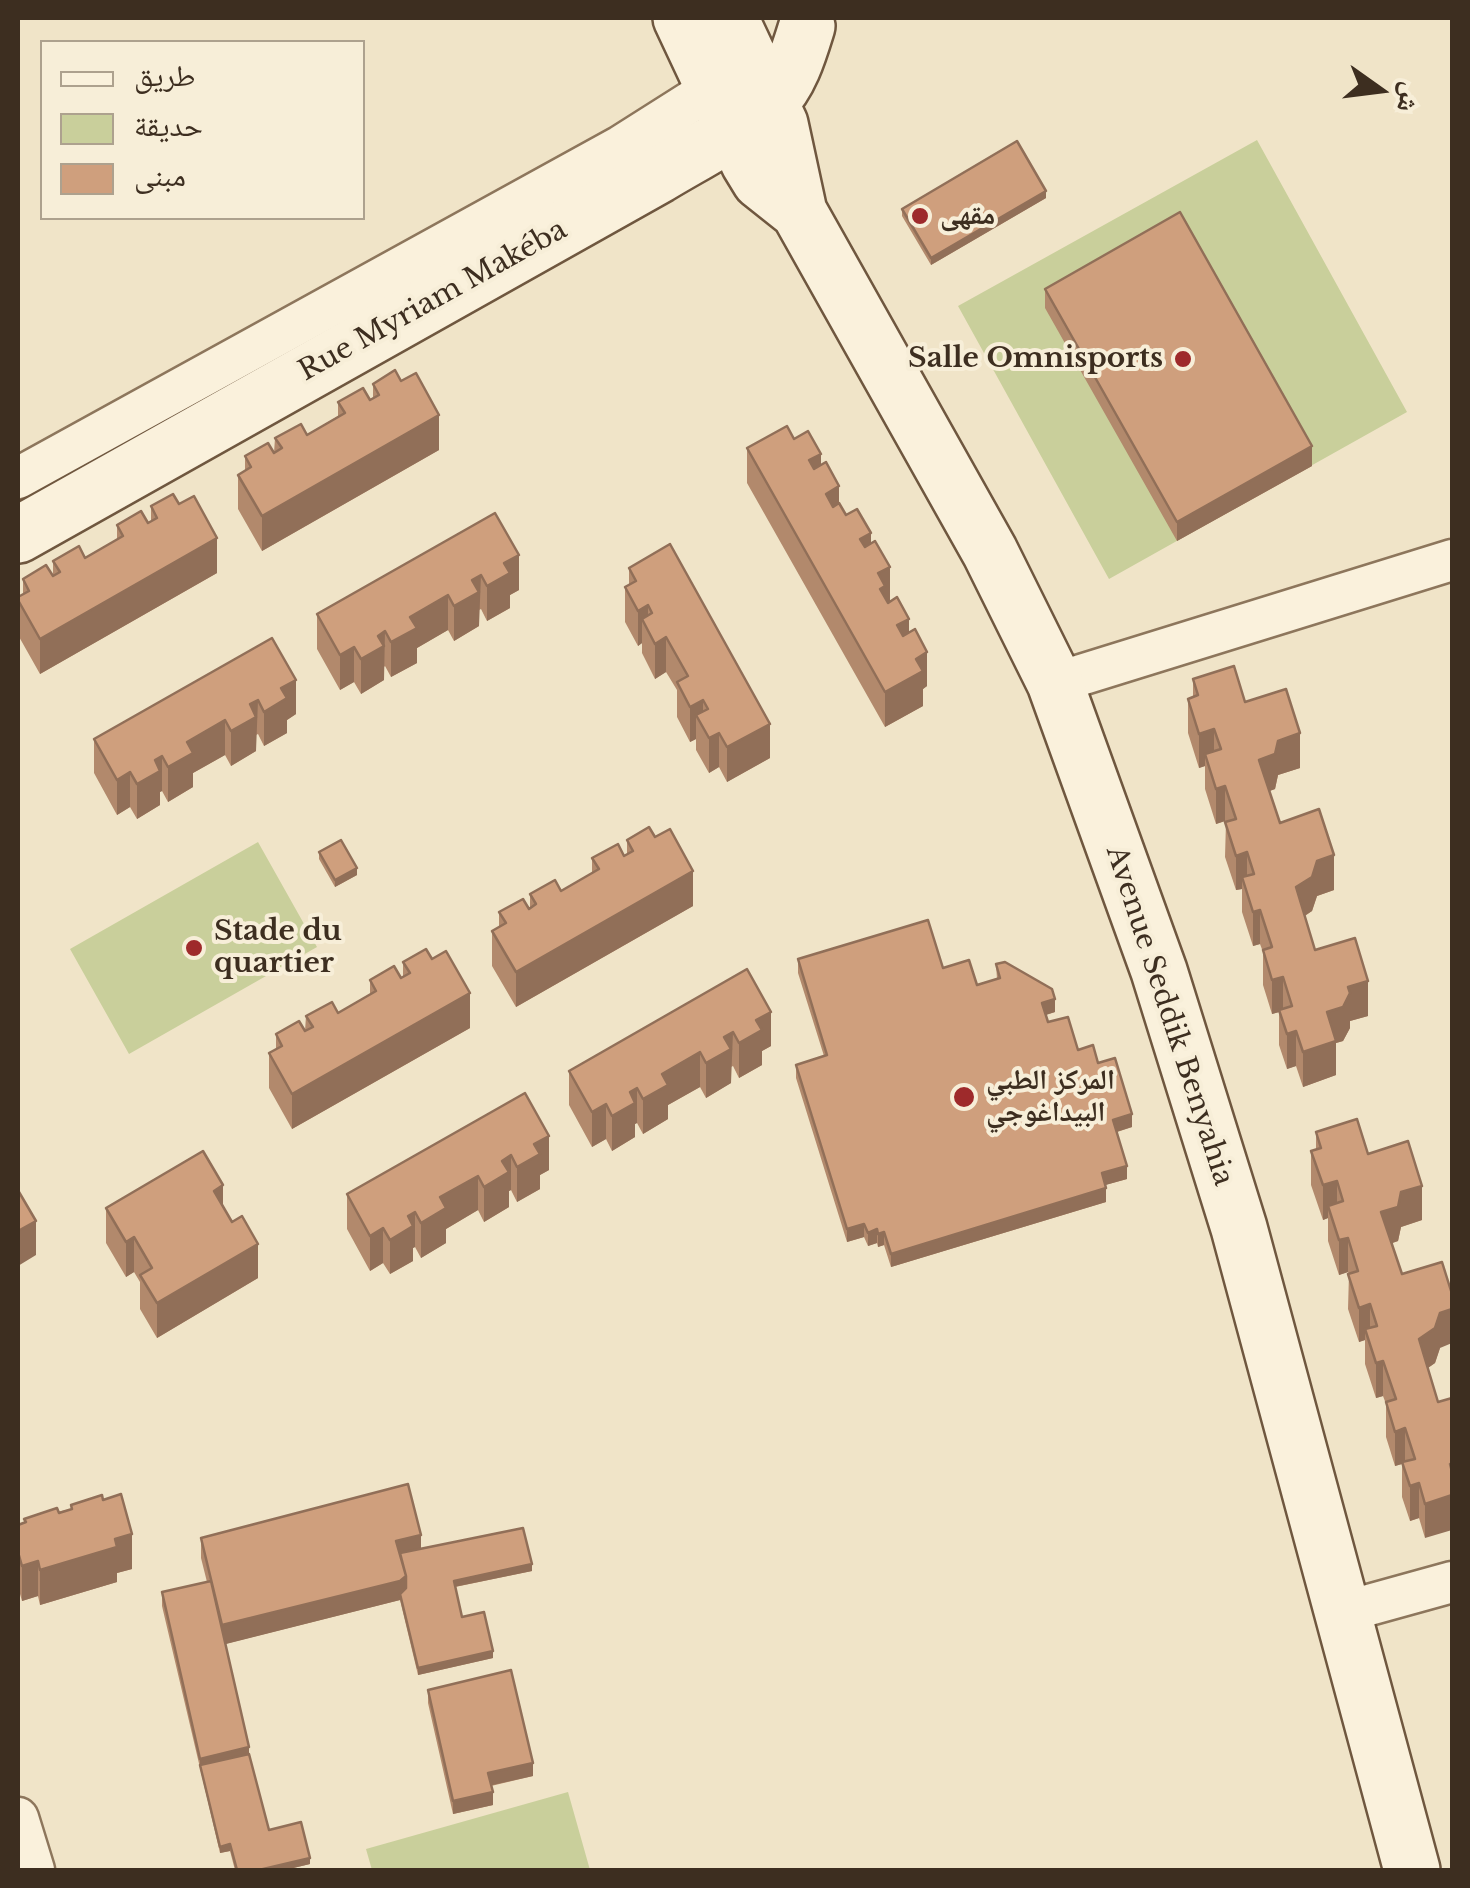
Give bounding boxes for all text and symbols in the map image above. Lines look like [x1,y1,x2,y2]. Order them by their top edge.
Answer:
legend [40,40,365,220]
north arrow [1330,40,1430,140]
text: طريق [134,57,195,94]
text: ش [1389,79,1430,116]
text: حديقة [134,107,203,144]
text: مبنى [134,157,186,194]
place label: مقهى [940,199,995,233]
marker: مقهى [909,205,931,227]
street label: Rue Myriam Makéba [293,213,573,389]
place label: Salle Omnisports [908,342,1163,376]
marker: Salle Omnisports [1172,348,1194,370]
street label: Avenue Seddik Benyahia [1098,842,1240,1190]
place label: Stade du quartier [214,915,342,981]
marker: Stade du quartier [183,937,205,959]
place label: المركز الطبي البيداغوجي [986,1064,1115,1130]
marker: المركز الطبي البيداغوجي [951,1084,977,1110]

